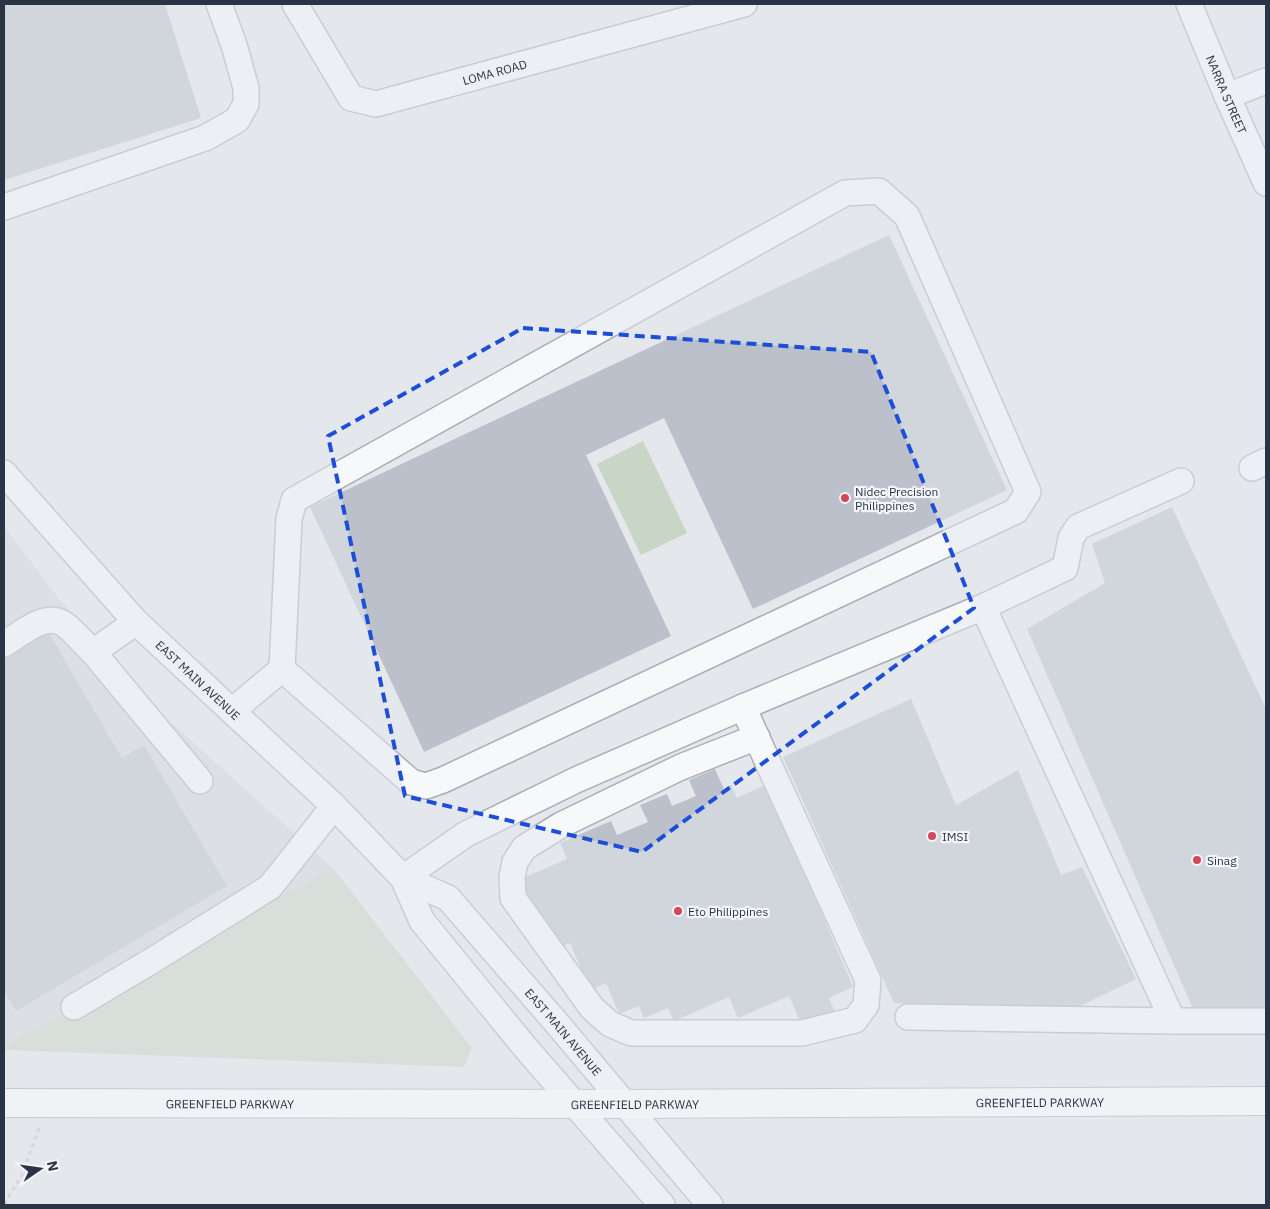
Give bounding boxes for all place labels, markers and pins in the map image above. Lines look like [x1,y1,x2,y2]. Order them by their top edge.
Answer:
place label: Nidec Precision Philippines [855,484,938,513]
marker: Nidec Precision Philippines [839,492,851,504]
place label: IMSI [942,829,969,844]
marker: IMSI [926,830,938,842]
place label: Sinag [1207,853,1237,868]
marker: Sinag [1191,854,1203,866]
place label: Eto Philippines [688,904,768,919]
marker: Eto Philippines [672,905,684,917]

